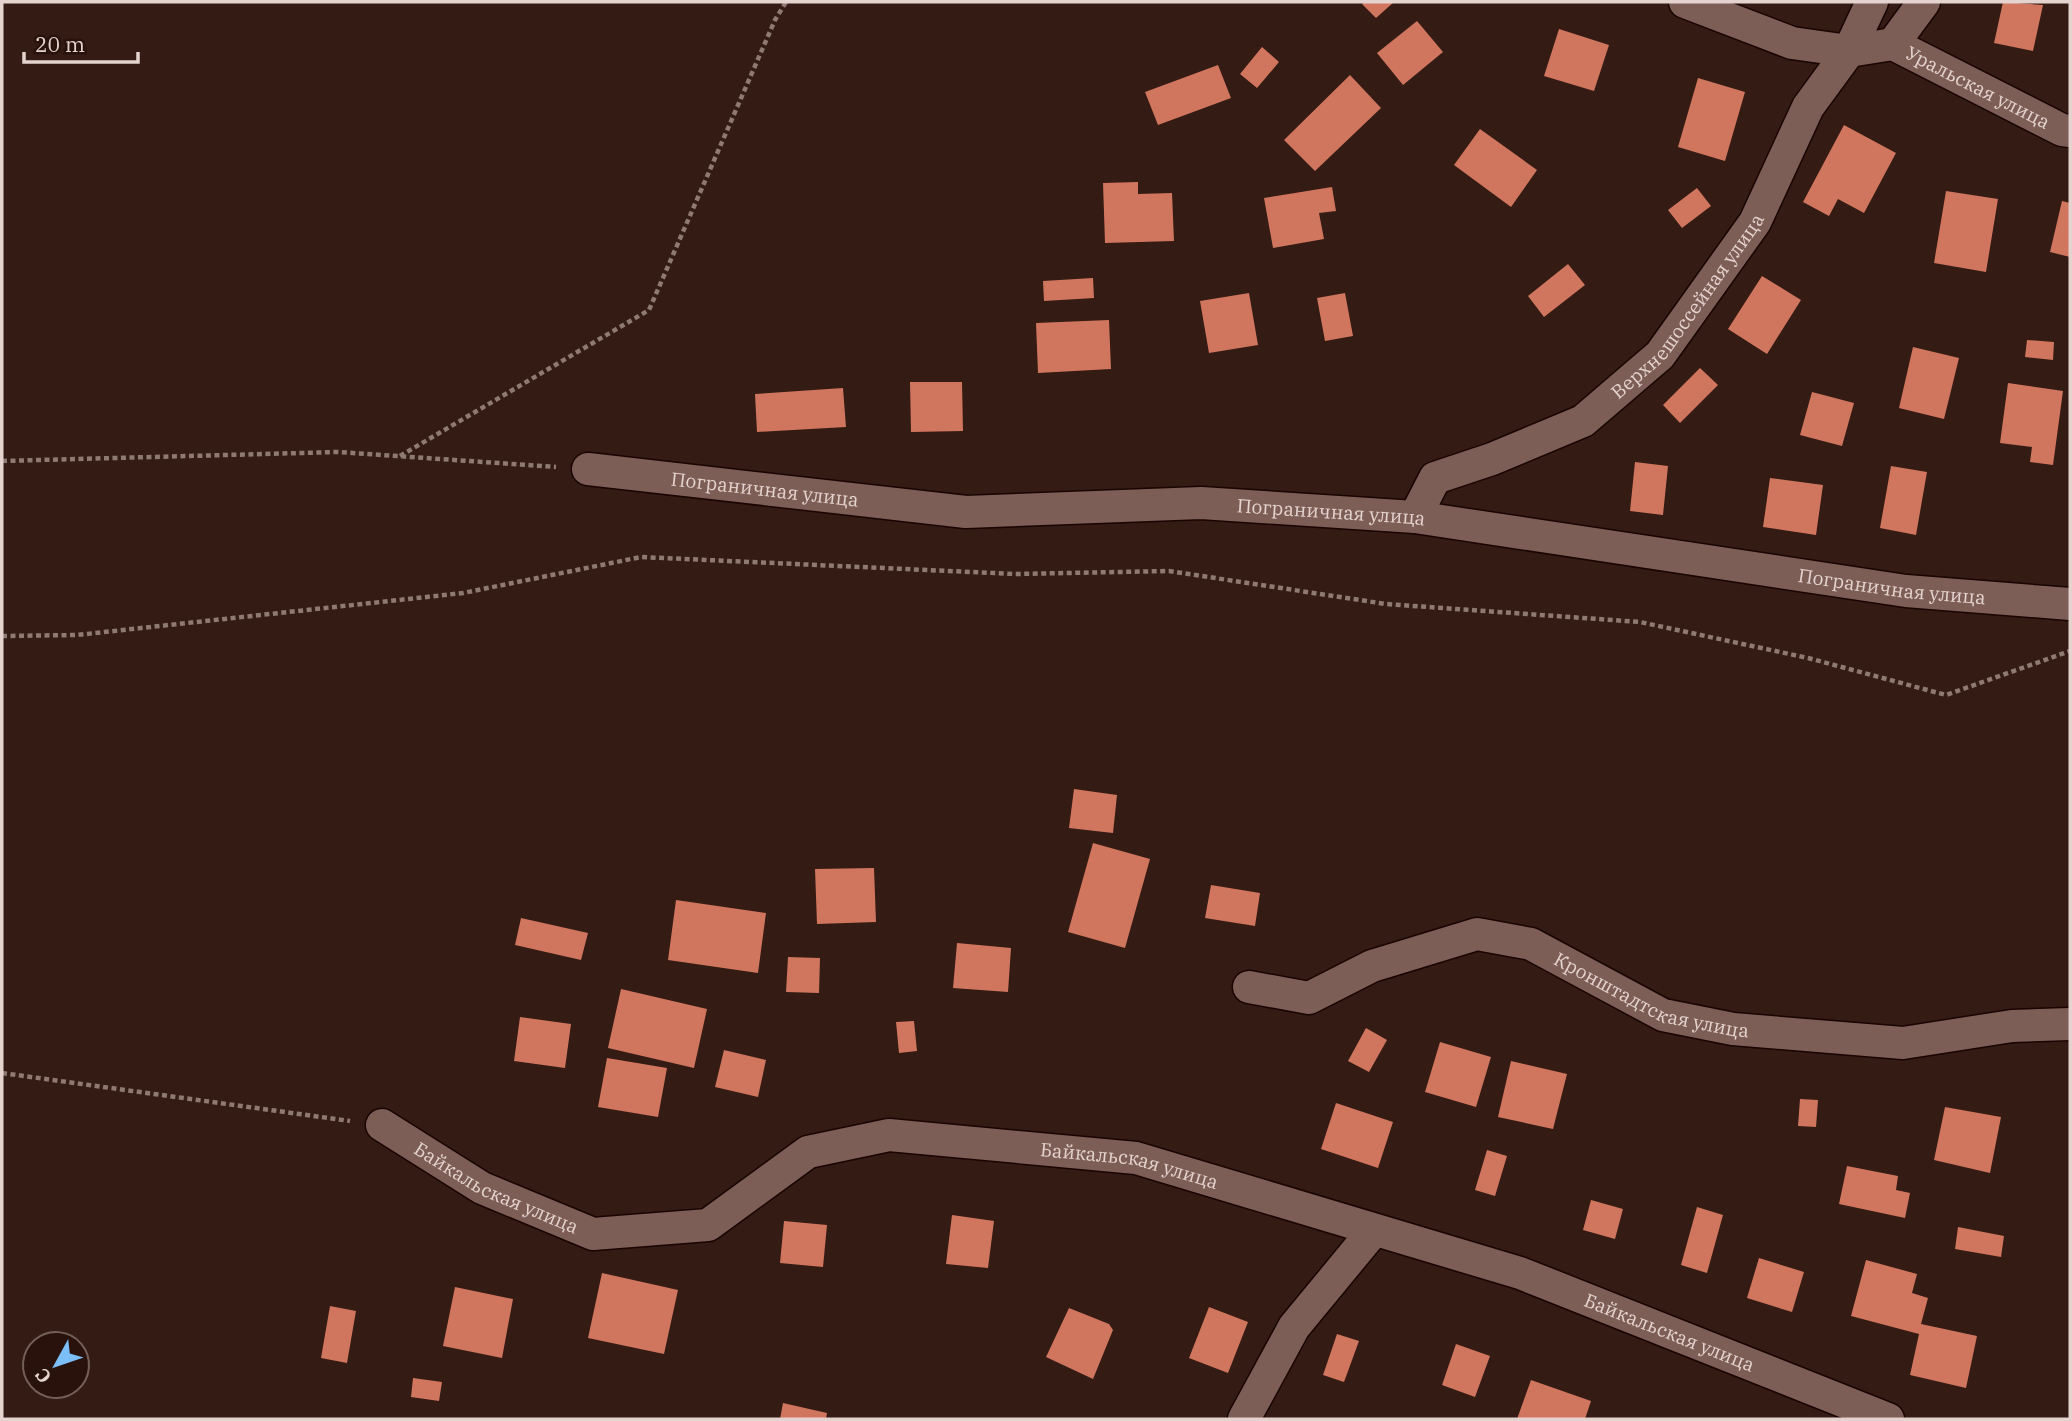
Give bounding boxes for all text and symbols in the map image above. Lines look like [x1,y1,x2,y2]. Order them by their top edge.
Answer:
scale bar [24,21,138,65]
text: 20 m [35,30,85,58]
street label: Уральская улица [1902,41,2054,134]
street label: Верхнешоссейная улица [1606,210,1769,404]
street label: Пограничная улица [670,467,860,512]
street label: Пограничная улица [1236,493,1427,530]
street label: Пограничная улица [1796,563,1987,609]
street label: Кронштадтская улица [1550,947,1750,1042]
street label: Байкальская улица [410,1136,582,1239]
street label: Байкальская улица [1039,1137,1221,1194]
street label: Байкальская улица [1581,1288,1758,1377]
north arrow [21,1330,91,1400]
text: С [30,1363,56,1388]

